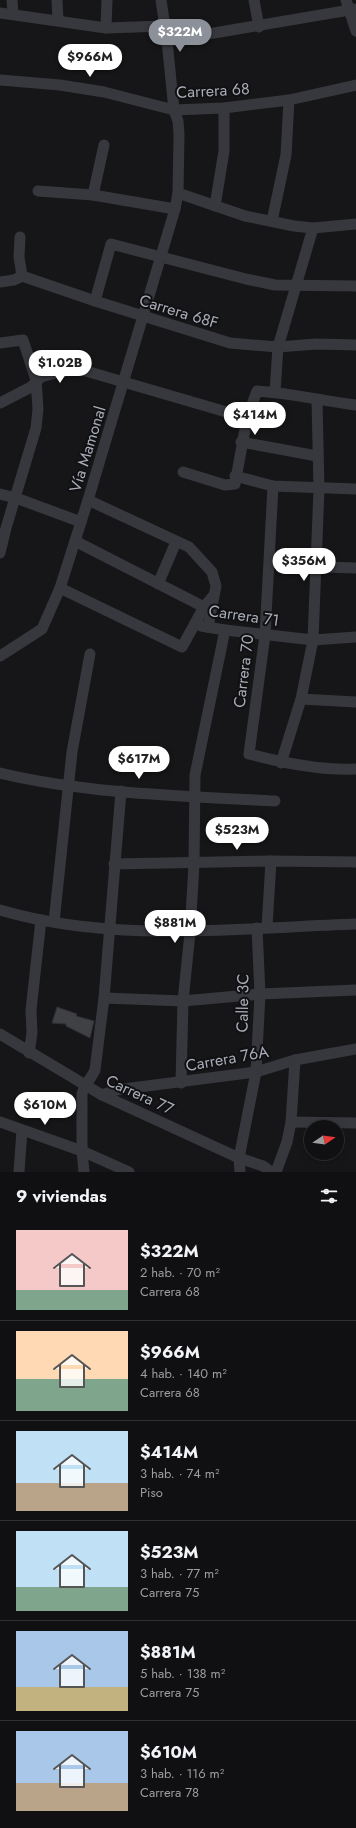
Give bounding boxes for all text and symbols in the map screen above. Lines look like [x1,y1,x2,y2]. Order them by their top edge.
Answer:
pin: $322M [152,19,208,53]
text: $322M [158,22,202,41]
pin: $966M [62,44,118,78]
text: $966M [67,47,113,66]
street label: Carrera 68 [176,77,250,104]
street label: Carrera 68F [136,289,221,334]
pin: $1.02B [27,350,93,384]
text: $1.02B [38,353,82,372]
pin: $414M [227,402,283,436]
street label: Vía Mamonal [63,403,111,495]
text: $414M [233,405,277,424]
pin: $356M [276,548,332,582]
text: $356M [282,551,326,570]
street label: Carrera 71 [207,599,281,632]
street label: Carrera 70 [228,633,259,709]
pin: $617M [111,746,167,780]
text: $617M [118,749,160,768]
pin: $523M [209,817,265,851]
text: $523M [215,820,259,839]
pin: $881M [147,910,203,944]
text: $881M [154,913,196,932]
street label: Calle 3C [230,973,255,1033]
street label: Carrera 76A [184,1040,271,1077]
street label: Carrera 77 [102,1069,178,1120]
pin: $610M [17,1092,73,1126]
text: $610M [23,1095,67,1114]
north arrow [304,1120,344,1160]
map controls [304,1120,344,1160]
text: 9 viviendas [16,1184,107,1208]
icon: filters [318,1185,340,1207]
text: $322M [140,1239,199,1263]
icon: home [48,1246,96,1294]
text: 2 hab. · 70 m² [140,1263,220,1282]
text: Carrera 68 [140,1282,200,1301]
text: $966M [140,1340,200,1364]
icon: home [48,1347,96,1395]
text: 4 hab. · 140 m² [140,1364,227,1383]
text: Carrera 68 [140,1383,200,1402]
text: $414M [140,1440,198,1464]
icon: home [48,1447,96,1495]
text: 3 hab. · 74 m² [140,1464,219,1483]
text: Piso [140,1483,163,1502]
text: $523M [140,1540,198,1564]
icon: home [48,1547,96,1595]
text: 3 hab. · 77 m² [140,1564,219,1583]
text: Carrera 75 [140,1583,199,1602]
text: $881M [140,1640,196,1664]
icon: home [48,1647,96,1695]
text: 5 hab. · 138 m² [140,1664,225,1683]
text: Carrera 75 [140,1683,199,1702]
text: $610M [140,1740,197,1764]
icon: home [48,1747,96,1795]
text: 3 hab. · 116 m² [140,1764,224,1783]
text: Carrera 78 [140,1783,199,1802]

